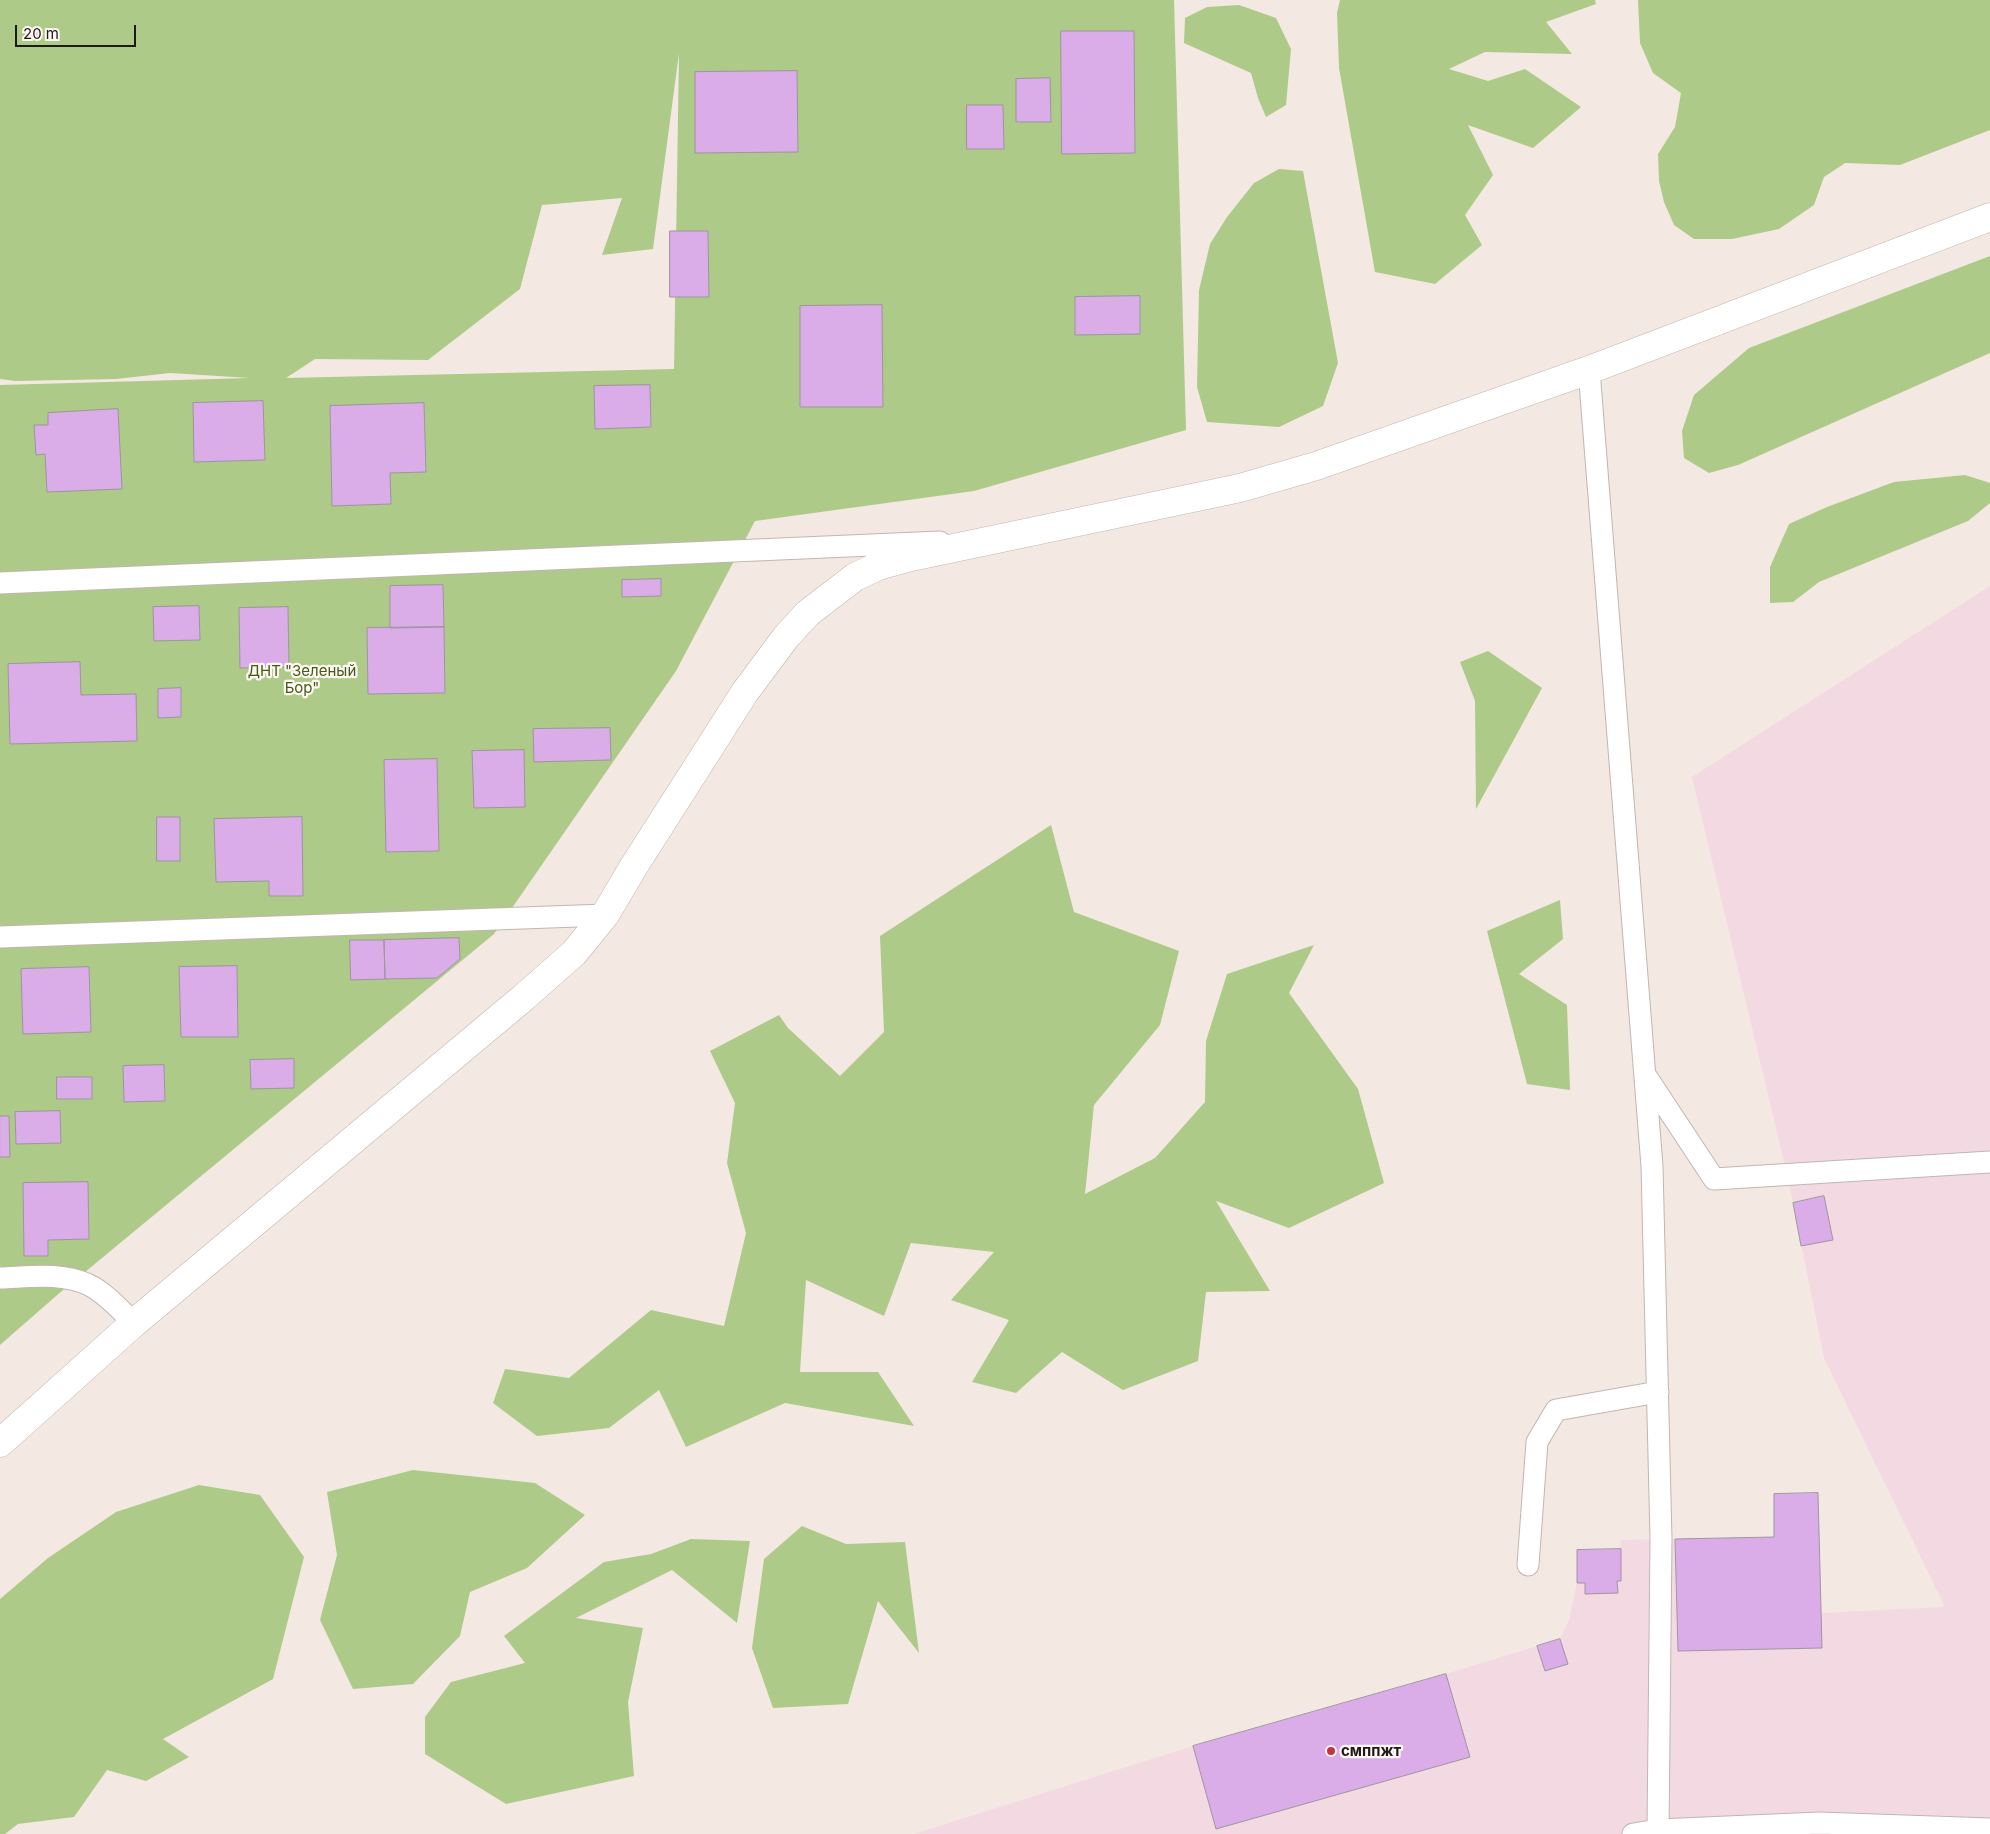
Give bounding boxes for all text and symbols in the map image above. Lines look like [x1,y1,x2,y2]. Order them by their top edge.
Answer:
scale bar [18,15,139,47]
text: 20 m [23,24,59,43]
park label: ДНТ "Зеленый Бор" [248,662,356,697]
place label: смппжт [1341,1742,1401,1760]
marker: смппжт [1325,1745,1337,1757]

